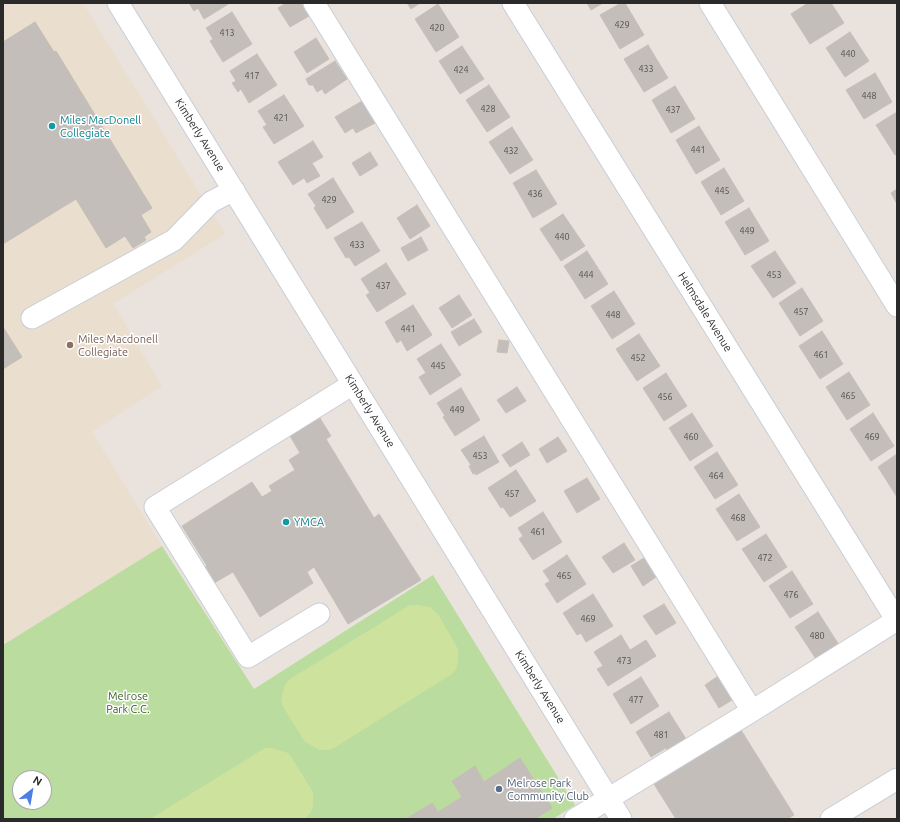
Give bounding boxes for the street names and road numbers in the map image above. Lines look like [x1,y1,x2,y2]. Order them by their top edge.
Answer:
street label: Kimberly Avenue [172,96,228,174]
street label: Helmsdale Avenue [675,270,735,354]
street label: Kimberly Avenue [342,372,398,450]
street label: Kimberly Avenue [512,648,568,726]

